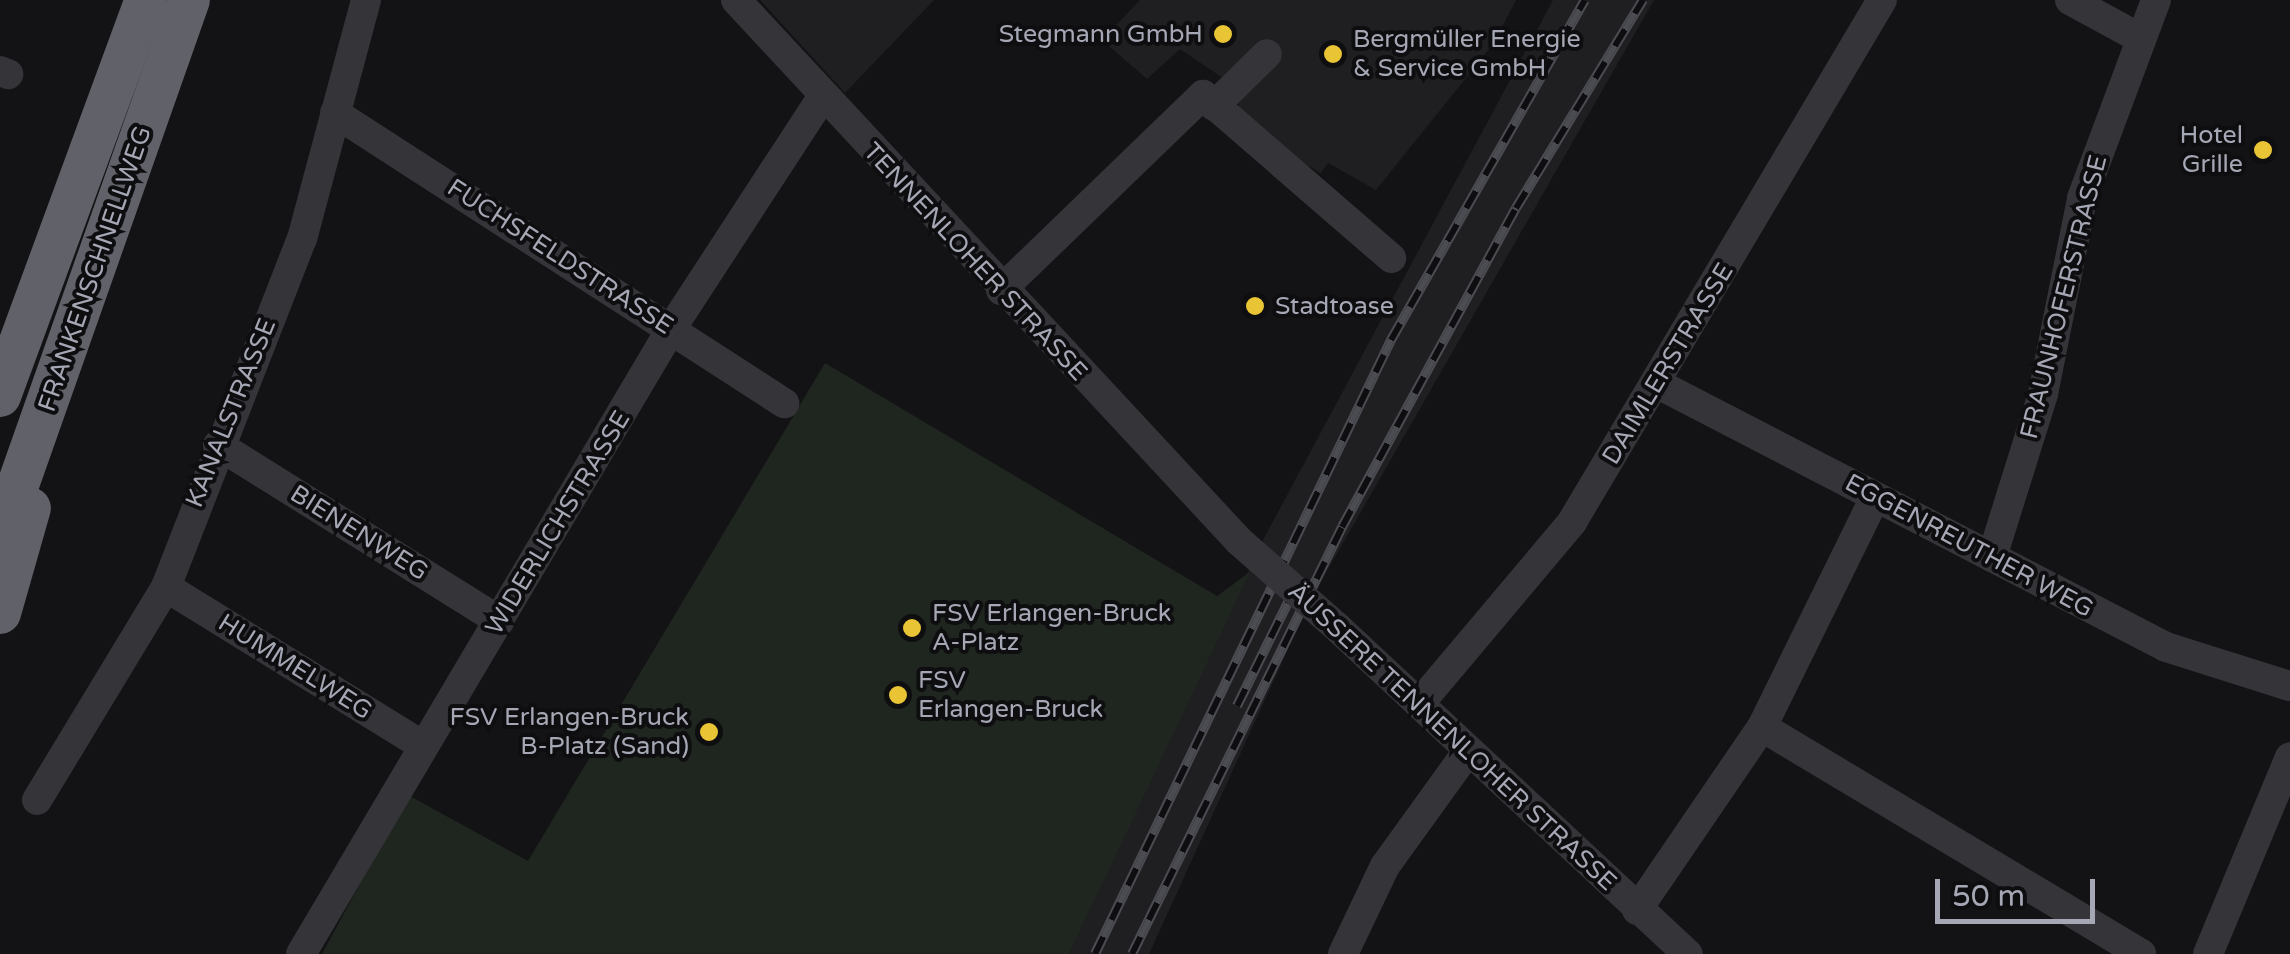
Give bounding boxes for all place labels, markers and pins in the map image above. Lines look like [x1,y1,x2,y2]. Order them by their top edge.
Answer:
place label: Stegmann GmbH [999,19,1203,49]
marker: Stegmann GmbH [1212,23,1234,45]
place label: Bergmüller Energie & Service GmbH [1353,25,1581,84]
marker: Bergmüller Energie & Service GmbH [1322,43,1344,65]
place label: Hotel Grille [2180,121,2243,180]
marker: Hotel Grille [2252,139,2274,161]
place label: Stadtoase [1275,291,1394,321]
marker: Stadtoase [1244,295,1266,317]
place label: FSV Erlangen-Bruck A-Platz [932,599,1171,658]
marker: FSV Erlangen-Bruck A-Platz [901,617,923,639]
place label: FSV Erlangen-Bruck [918,666,1103,725]
marker: FSV Erlangen-Bruck [887,684,909,706]
place label: FSV Erlangen-Bruck B-Platz (Sand) [450,703,689,762]
marker: FSV Erlangen-Bruck B-Platz (Sand) [698,721,720,743]

